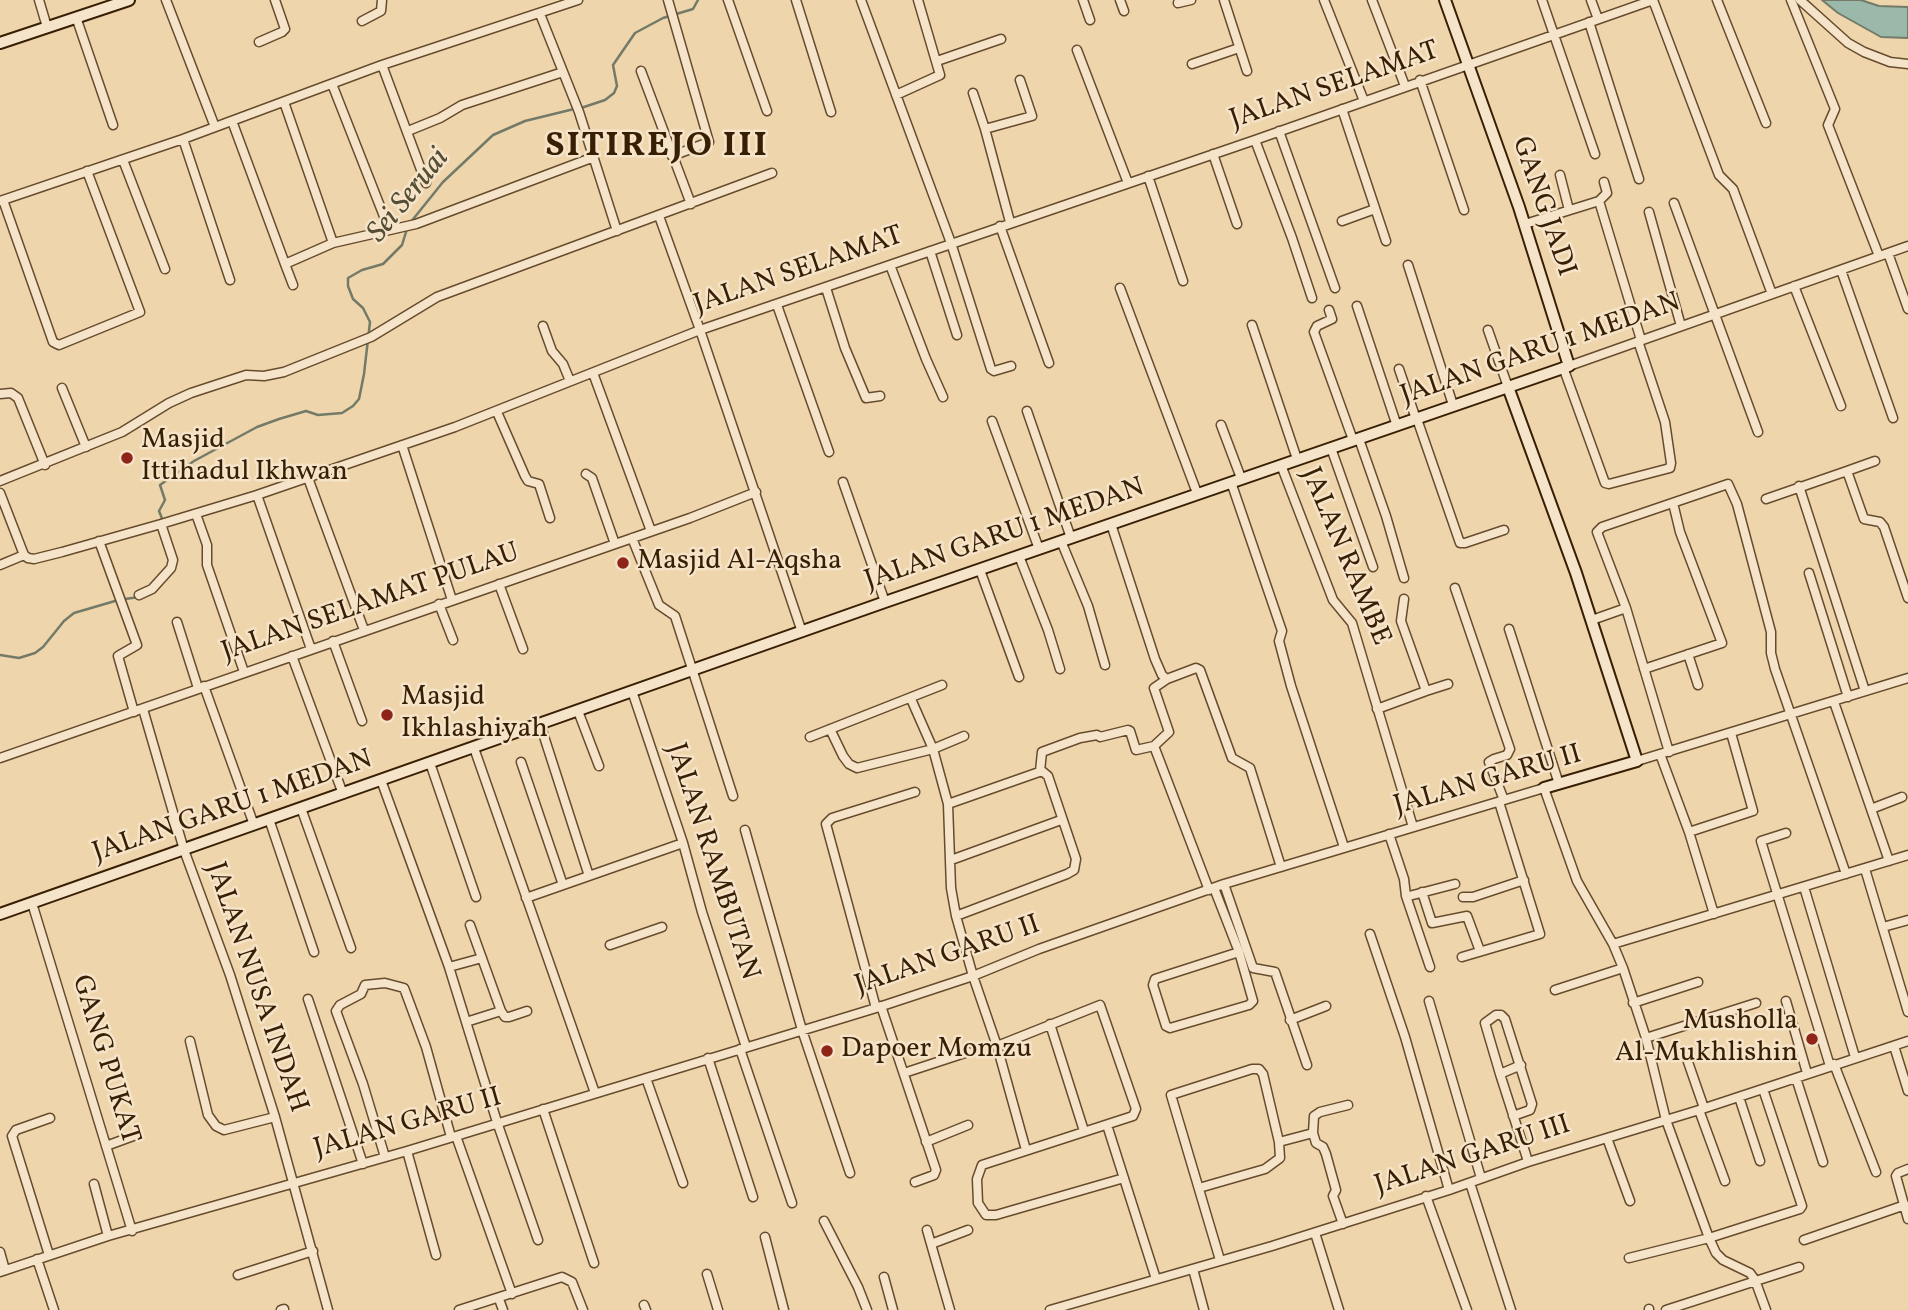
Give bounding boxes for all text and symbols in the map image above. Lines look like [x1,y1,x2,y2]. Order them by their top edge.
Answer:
street label: JALAN SELAMAT [1226,36,1444,138]
district label: SITIREJO III [547,128,767,170]
street label: GANG JADI [1502,133,1582,281]
water label: Sei Seruai [361,143,459,251]
street label: JALAN SELAMAT [690,221,908,323]
street label: JALAN GARU 1 MEDAN [1397,287,1685,415]
place label: Masjid Ittihadul Ikhwan [141,425,348,491]
marker: Masjid Ittihadul Ikhwan [119,450,135,466]
street label: JALAN RAMBE [1291,463,1397,651]
street label: JALAN GARU 1 MEDAN [861,472,1149,600]
street label: JALAN SELAMAT PULAU [218,537,524,671]
place label: Masjid Al-Aqsha [637,546,842,580]
marker: Masjid Al-Aqsha [615,555,631,571]
place label: Masjid Ikhlashiyah [401,682,548,748]
marker: Masjid Ikhlashiyah [379,707,395,723]
street label: JALAN RAMBUTAN [657,739,765,985]
street label: JALAN GARU II [1390,739,1586,825]
street label: JALAN GARU 1 MEDAN [89,744,377,872]
street label: JALAN NUSA INDAH [196,858,314,1118]
street label: JALAN GARU II [851,910,1045,1004]
street label: GANG PUKAT [62,972,146,1148]
place label: Musholla Al-Mukhlishin [1615,1006,1798,1072]
marker: Musholla Al-Mukhlishin [1804,1031,1820,1047]
place label: Dapoer Momzu [841,1034,1032,1068]
marker: Dapoer Momzu [819,1043,835,1059]
street label: JALAN GARU II [310,1082,506,1168]
street label: JALAN GARU III [1371,1110,1575,1204]

